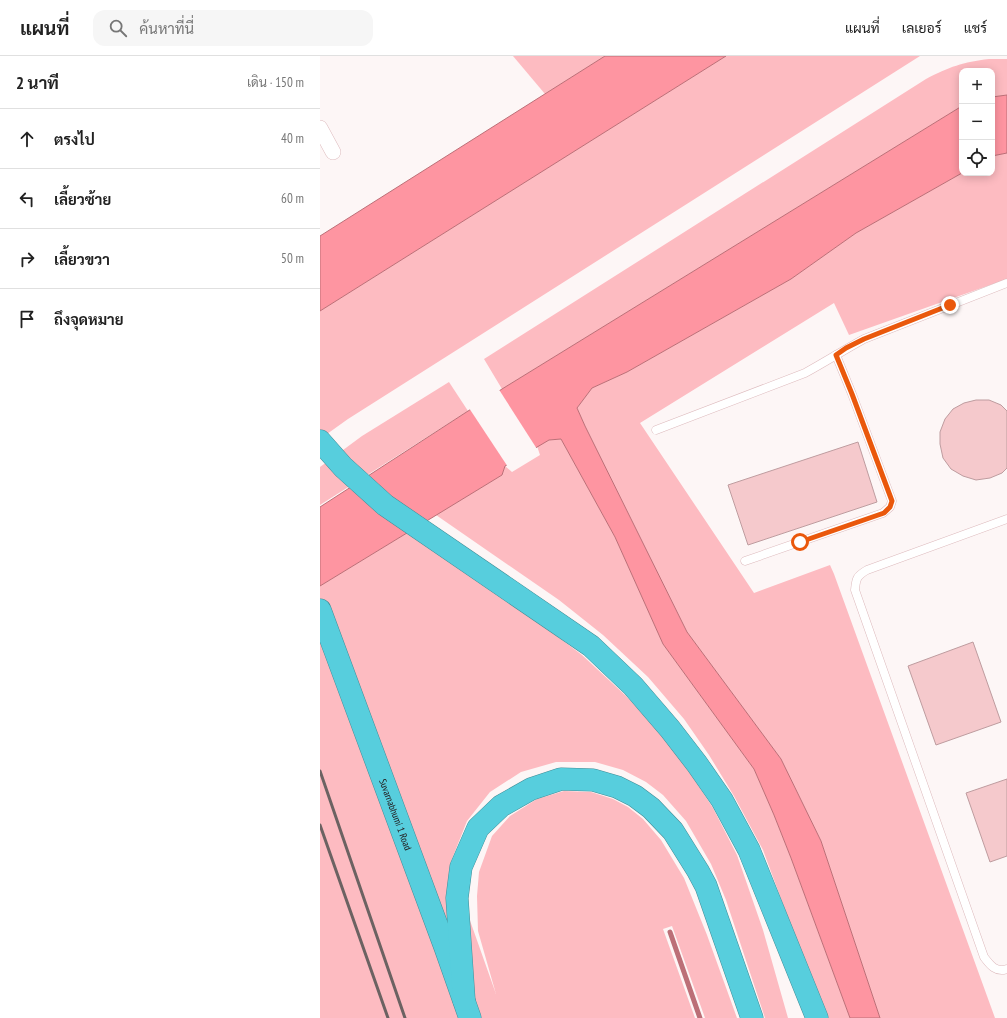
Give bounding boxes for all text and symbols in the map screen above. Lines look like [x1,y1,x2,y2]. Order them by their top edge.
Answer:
search box [93,10,373,46]
text: แผนที่ [20,16,69,40]
icon: search [107,17,129,39]
text: ค้นหาที่นี่ [139,19,194,38]
text: แผนที่ [845,19,880,37]
text: เลเยอร์ [902,19,942,37]
text: แชร์ [964,19,987,37]
map controls [959,68,995,176]
button: + [959,68,995,104]
text: 2 นาที [16,72,59,94]
text: เดิน · 150 m [247,74,304,91]
button: − [959,104,995,140]
icon: ahead [16,128,38,150]
text: ตรงไป [54,130,95,149]
text: 40 m [281,130,304,147]
button: locate [959,140,995,176]
icon: left [16,188,38,210]
text: เลี้ยวซ้าย [54,190,111,209]
text: 60 m [281,190,304,207]
icon: right [16,248,38,270]
text: เลี้ยวขวา [54,250,110,269]
text: 50 m [281,250,304,267]
route end [941,296,959,314]
icon: arrive [16,308,38,330]
text: ถึงจุดหมาย [54,310,124,329]
route start [791,533,809,551]
street label: Suvarnabhumi 1 Road [377,777,415,852]

